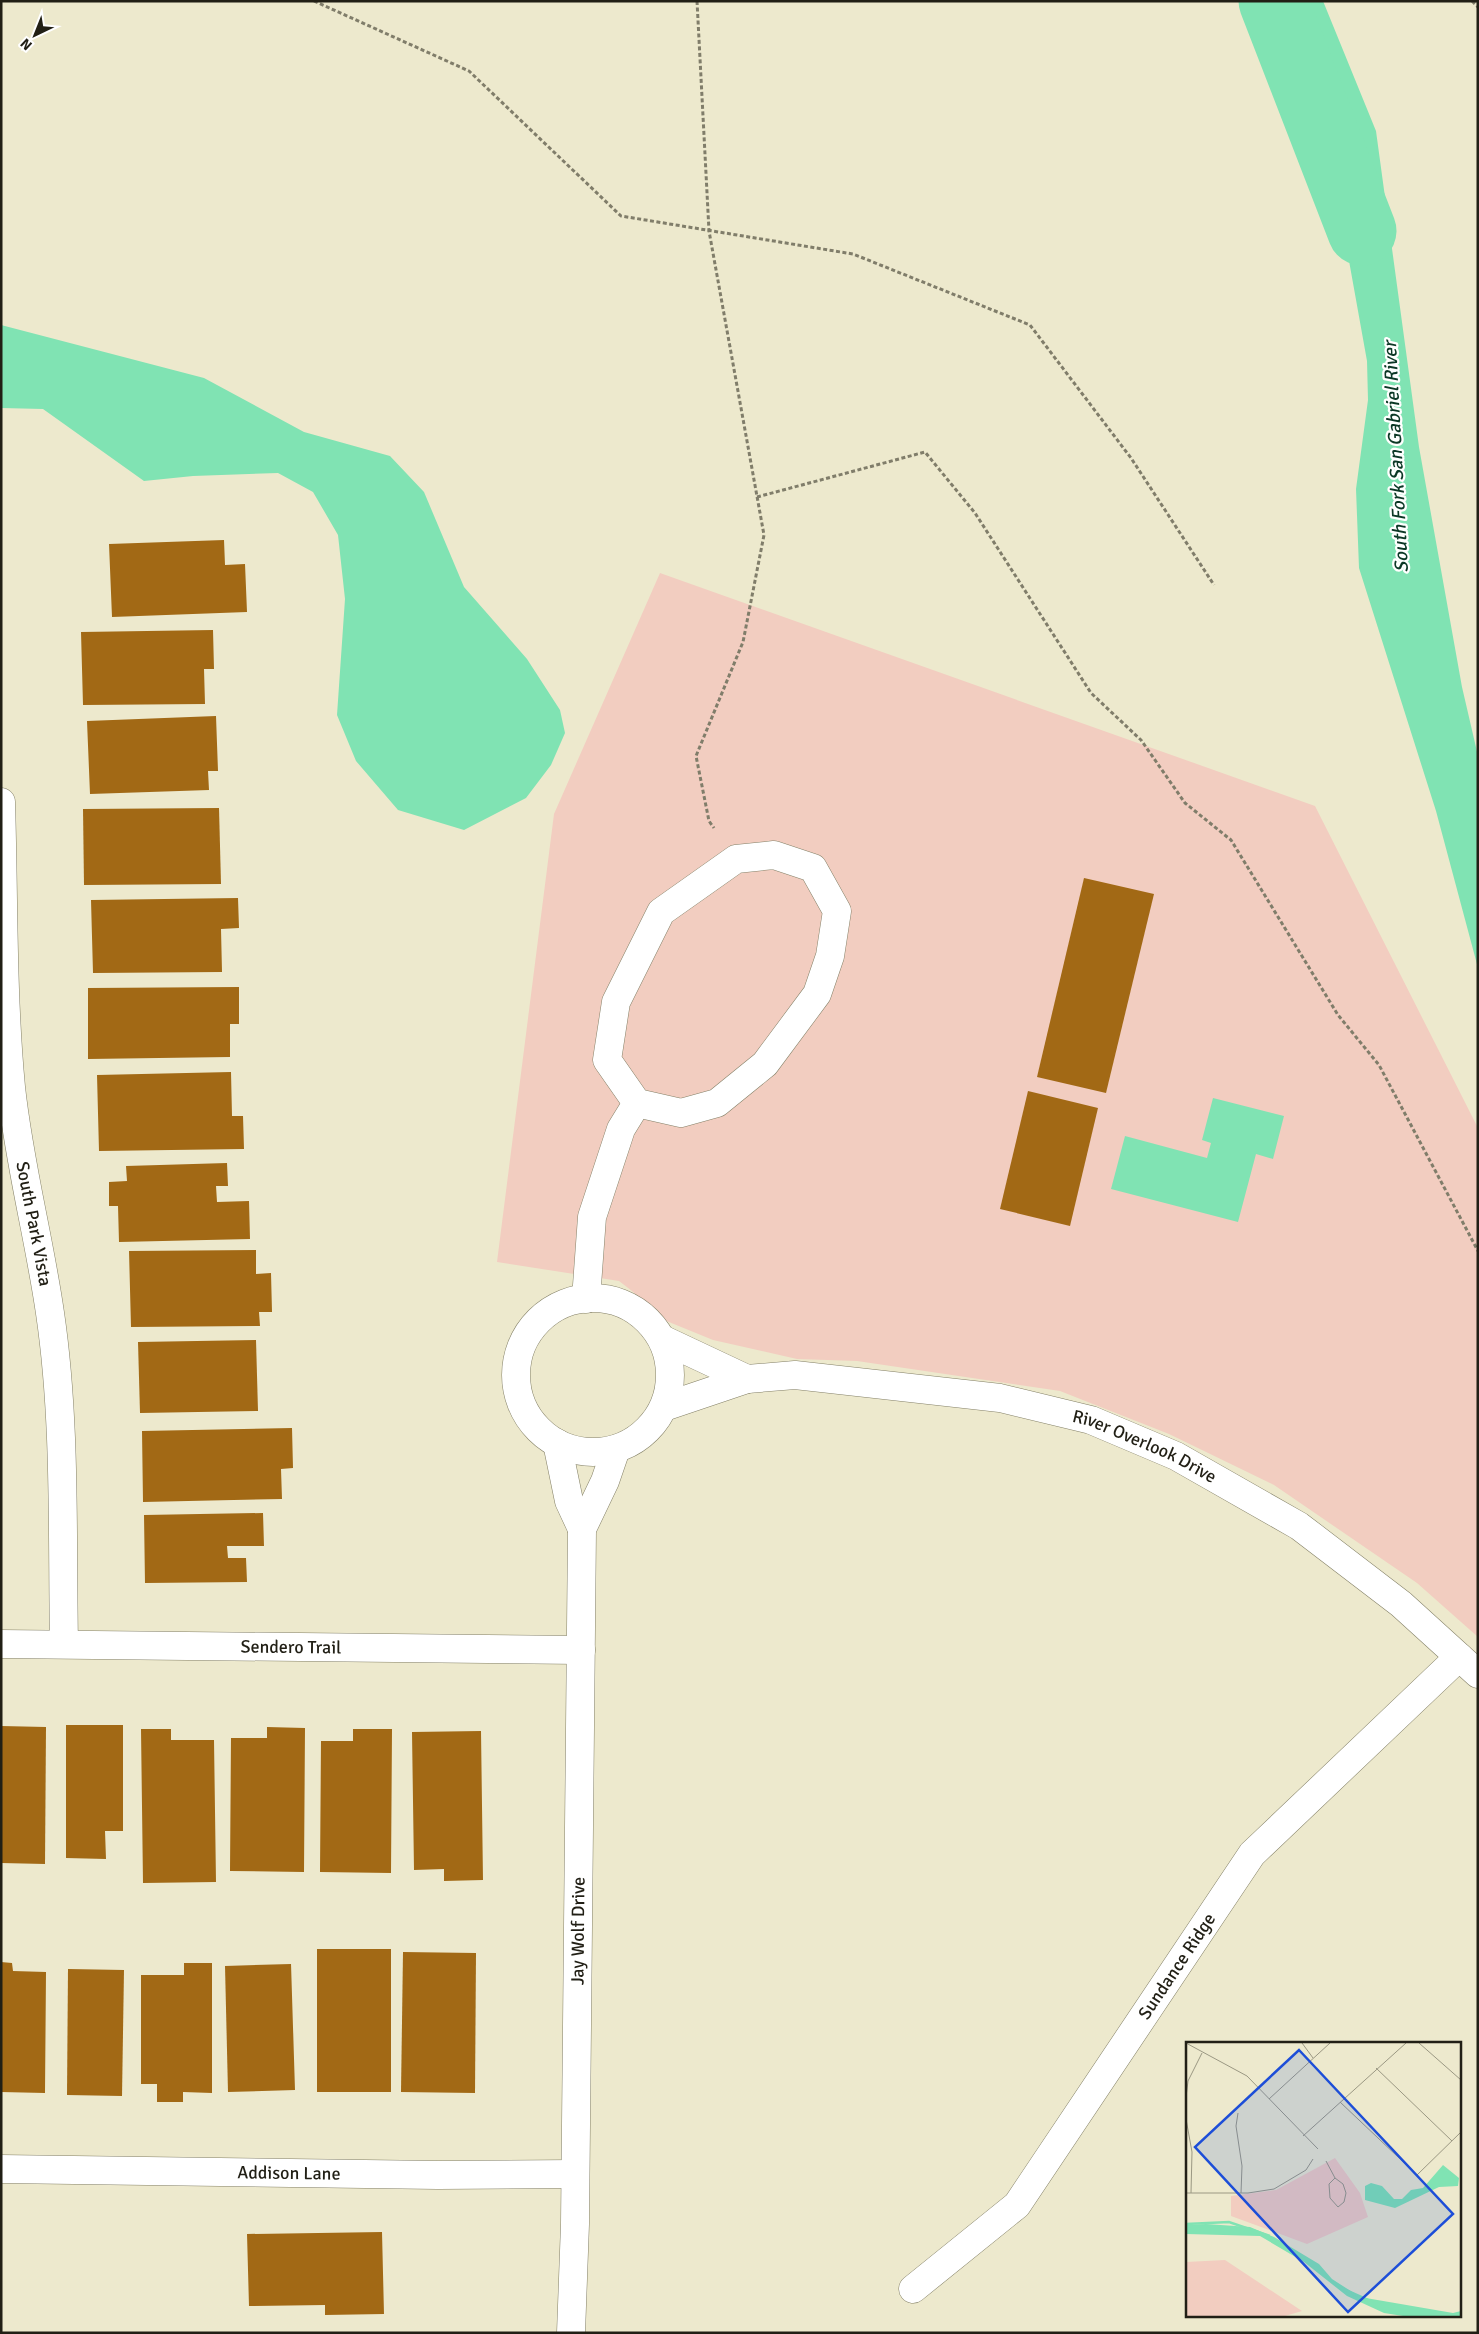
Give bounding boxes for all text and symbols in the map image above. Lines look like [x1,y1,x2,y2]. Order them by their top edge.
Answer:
north arrow [10,10,60,60]
text: N [17,35,36,54]
water label: South Fork San Gabriel River [1378,338,1414,573]
street label: South Park Vista [11,1160,57,1288]
street label: River Overlook Drive [1070,1405,1220,1488]
street label: Sendero Trail [240,1635,342,1659]
street label: Jay Wolf Drive [566,1877,589,1985]
street label: Sundance Ridge [1133,1909,1220,2024]
inset map [1186,2042,1462,2316]
street label: Addison Lane [237,2161,341,2185]

